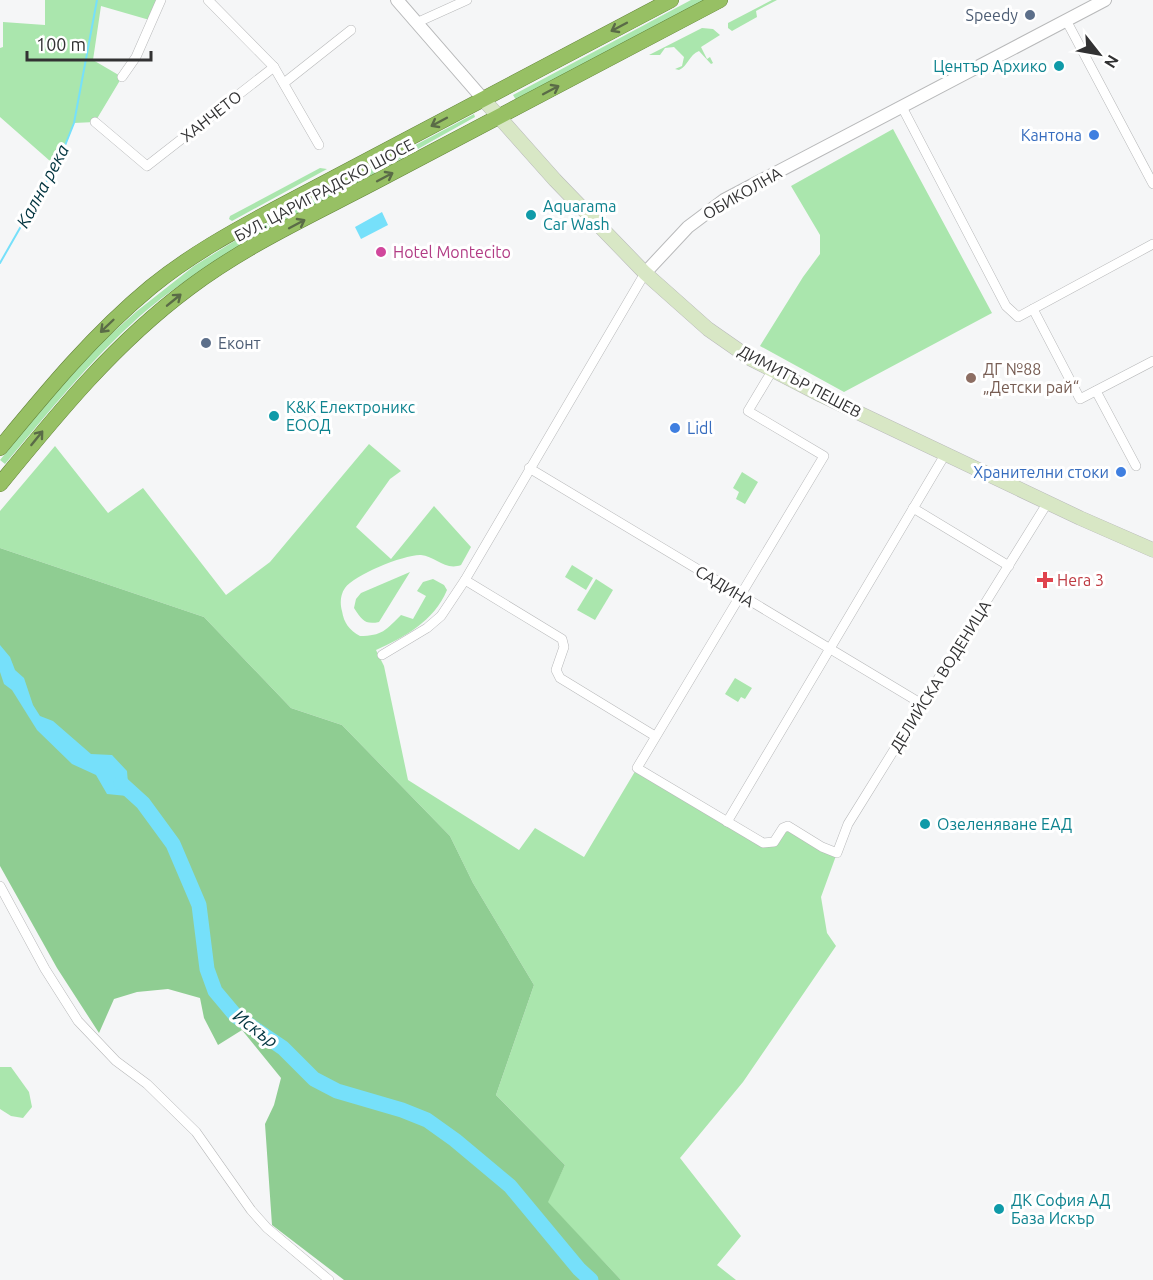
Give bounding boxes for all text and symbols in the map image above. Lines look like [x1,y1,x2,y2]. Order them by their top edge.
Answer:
place label: Speedy [966,6,1018,24]
marker: Speedy [1023,8,1037,22]
one-way arrow [611,22,629,33]
scale bar [27,24,152,62]
north arrow [1069,24,1129,84]
text: 100 m [36,34,86,54]
text: N [1101,52,1123,71]
place label: Център Архико [933,57,1047,75]
marker: Център Архико [1052,59,1066,73]
one-way arrow [542,84,559,96]
street label: ХАНЧЕТО [177,87,245,145]
one-way arrow [431,116,448,128]
place label: Кантона [1021,126,1082,144]
marker: Кантона [1087,128,1101,142]
street label: БУЛ. ЦАРИГРАДСКО ШОСЕ [231,135,417,245]
water label: Кална река [12,141,72,231]
street label: ОБИКОЛНА [699,163,785,223]
one-way arrow [376,171,393,183]
place label: Aquarama Car Wash [543,197,616,233]
marker: Aquarama Car Wash [524,208,538,222]
one-way arrow [287,217,305,229]
place label: Hotel Montecito [393,243,511,261]
marker: Hotel Montecito [374,245,388,259]
one-way arrow [165,293,181,306]
one-way arrow [100,319,115,333]
place label: Еконт [218,334,261,352]
marker: Еконт [199,336,213,350]
street label: ДИМИТЪР ПЕШЕВ [736,341,864,421]
place label: ДГ №88 „Детски рай“ [983,360,1079,396]
marker: ДГ №88 „Детски рай“ [964,371,978,385]
place label: K&K Електроникс ЕООД [286,398,416,434]
marker: K&K Електроникс ЕООД [267,409,281,423]
place label: Lidl [687,419,713,437]
marker: Lidl [668,421,682,435]
one-way arrow [31,431,44,447]
place label: Хранителни стоки [973,463,1109,481]
marker: Хранителни стоки [1114,465,1128,479]
street label: САДИНА [693,562,758,611]
place label: Hera 3 [1057,571,1104,589]
marker: Hera 3 [1038,573,1052,587]
street label: ДЕЛИЙСКА ВОДЕНИЦА [885,596,994,755]
place label: Озеленяване ЕАД [937,815,1072,833]
marker: Озеленяване ЕАД [918,817,932,831]
water label: Искър [230,1005,282,1051]
place label: ДК София АД База Искър [1011,1191,1111,1227]
marker: ДК София АД База Искър [992,1202,1006,1216]

